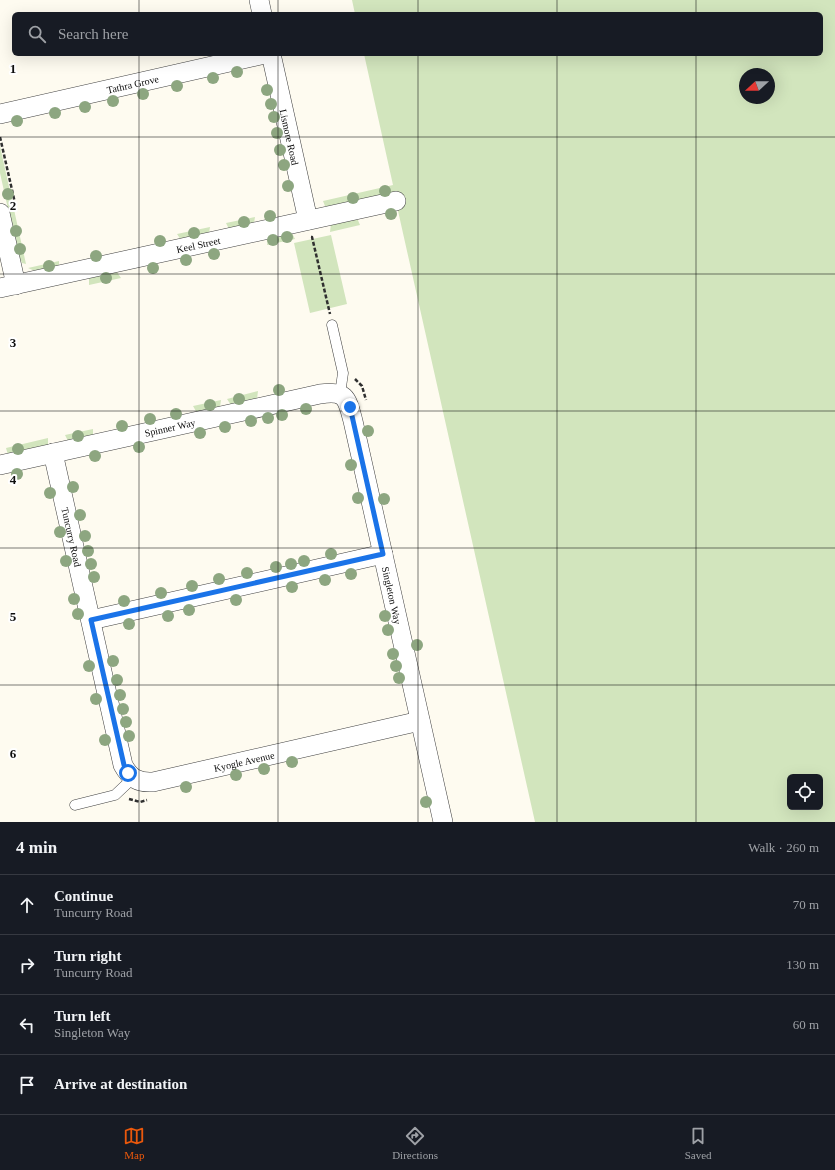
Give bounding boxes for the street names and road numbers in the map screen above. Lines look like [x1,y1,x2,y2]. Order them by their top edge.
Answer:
street label: Tathra Grove [106,73,160,95]
street label: Lismore Road [278,108,301,166]
street label: Keel Street [175,234,222,255]
street label: Spinner Way [144,416,196,438]
street label: Tuncurry Road [60,506,84,568]
street label: Singleton Way [380,565,404,625]
street label: Kyogle Avenue [213,749,276,773]

